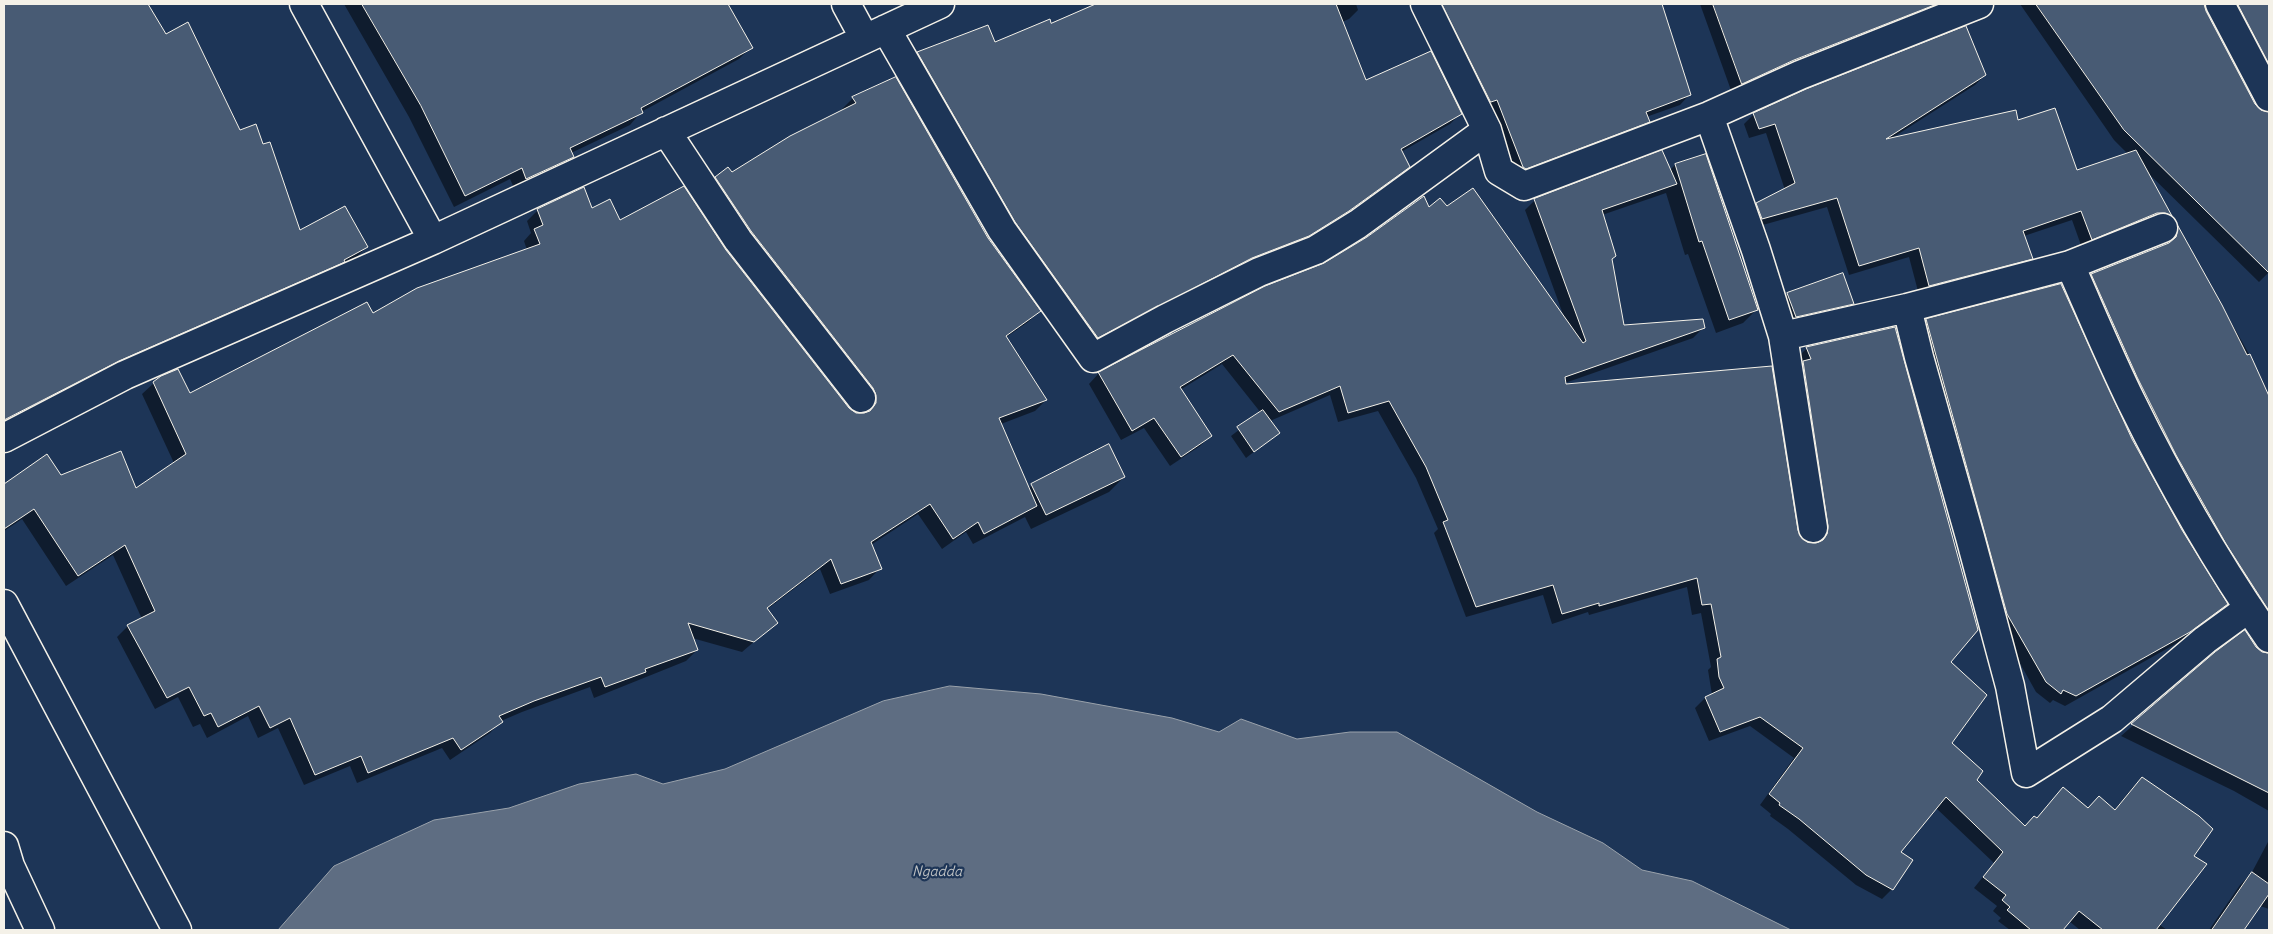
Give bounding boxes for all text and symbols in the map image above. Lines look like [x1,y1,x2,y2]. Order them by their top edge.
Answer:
water label: Ngadda [912,864,962,880]

